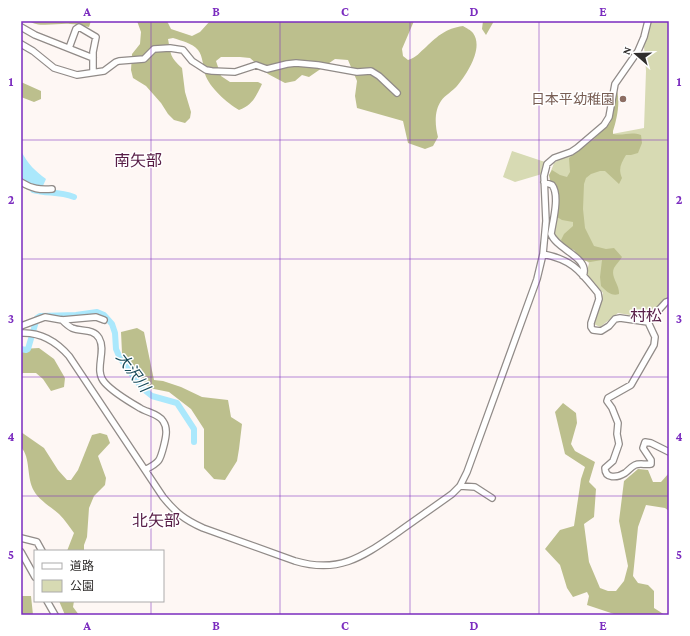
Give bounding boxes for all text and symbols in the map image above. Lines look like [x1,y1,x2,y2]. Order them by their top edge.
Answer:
text: A [82,4,91,19]
text: B [212,4,220,19]
text: C [341,4,349,19]
text: D [470,4,479,19]
text: E [599,4,607,19]
north arrow [616,34,656,74]
text: N [620,45,634,56]
text: 1 [9,74,14,89]
text: 1 [677,74,682,89]
place label: 日本平幼稚園 [531,91,615,107]
marker: 日本平幼稚園 [618,94,628,104]
district label: 南矢部 [114,152,162,169]
text: 2 [8,192,15,207]
text: 2 [676,192,683,207]
district label: 村松 [630,307,662,324]
text: 3 [8,311,14,326]
text: 3 [676,311,682,326]
water label: 大沢川 [113,349,154,396]
text: 4 [7,429,15,444]
text: 4 [675,429,683,444]
district label: 北矢部 [132,512,180,529]
text: 5 [8,547,14,562]
text: 5 [676,547,682,562]
legend [34,550,164,602]
text: 道路 [70,559,94,573]
text: 公園 [70,579,94,593]
text: A [82,618,91,633]
text: B [212,618,220,633]
text: C [341,618,349,633]
text: D [470,618,479,633]
text: E [599,618,607,633]

